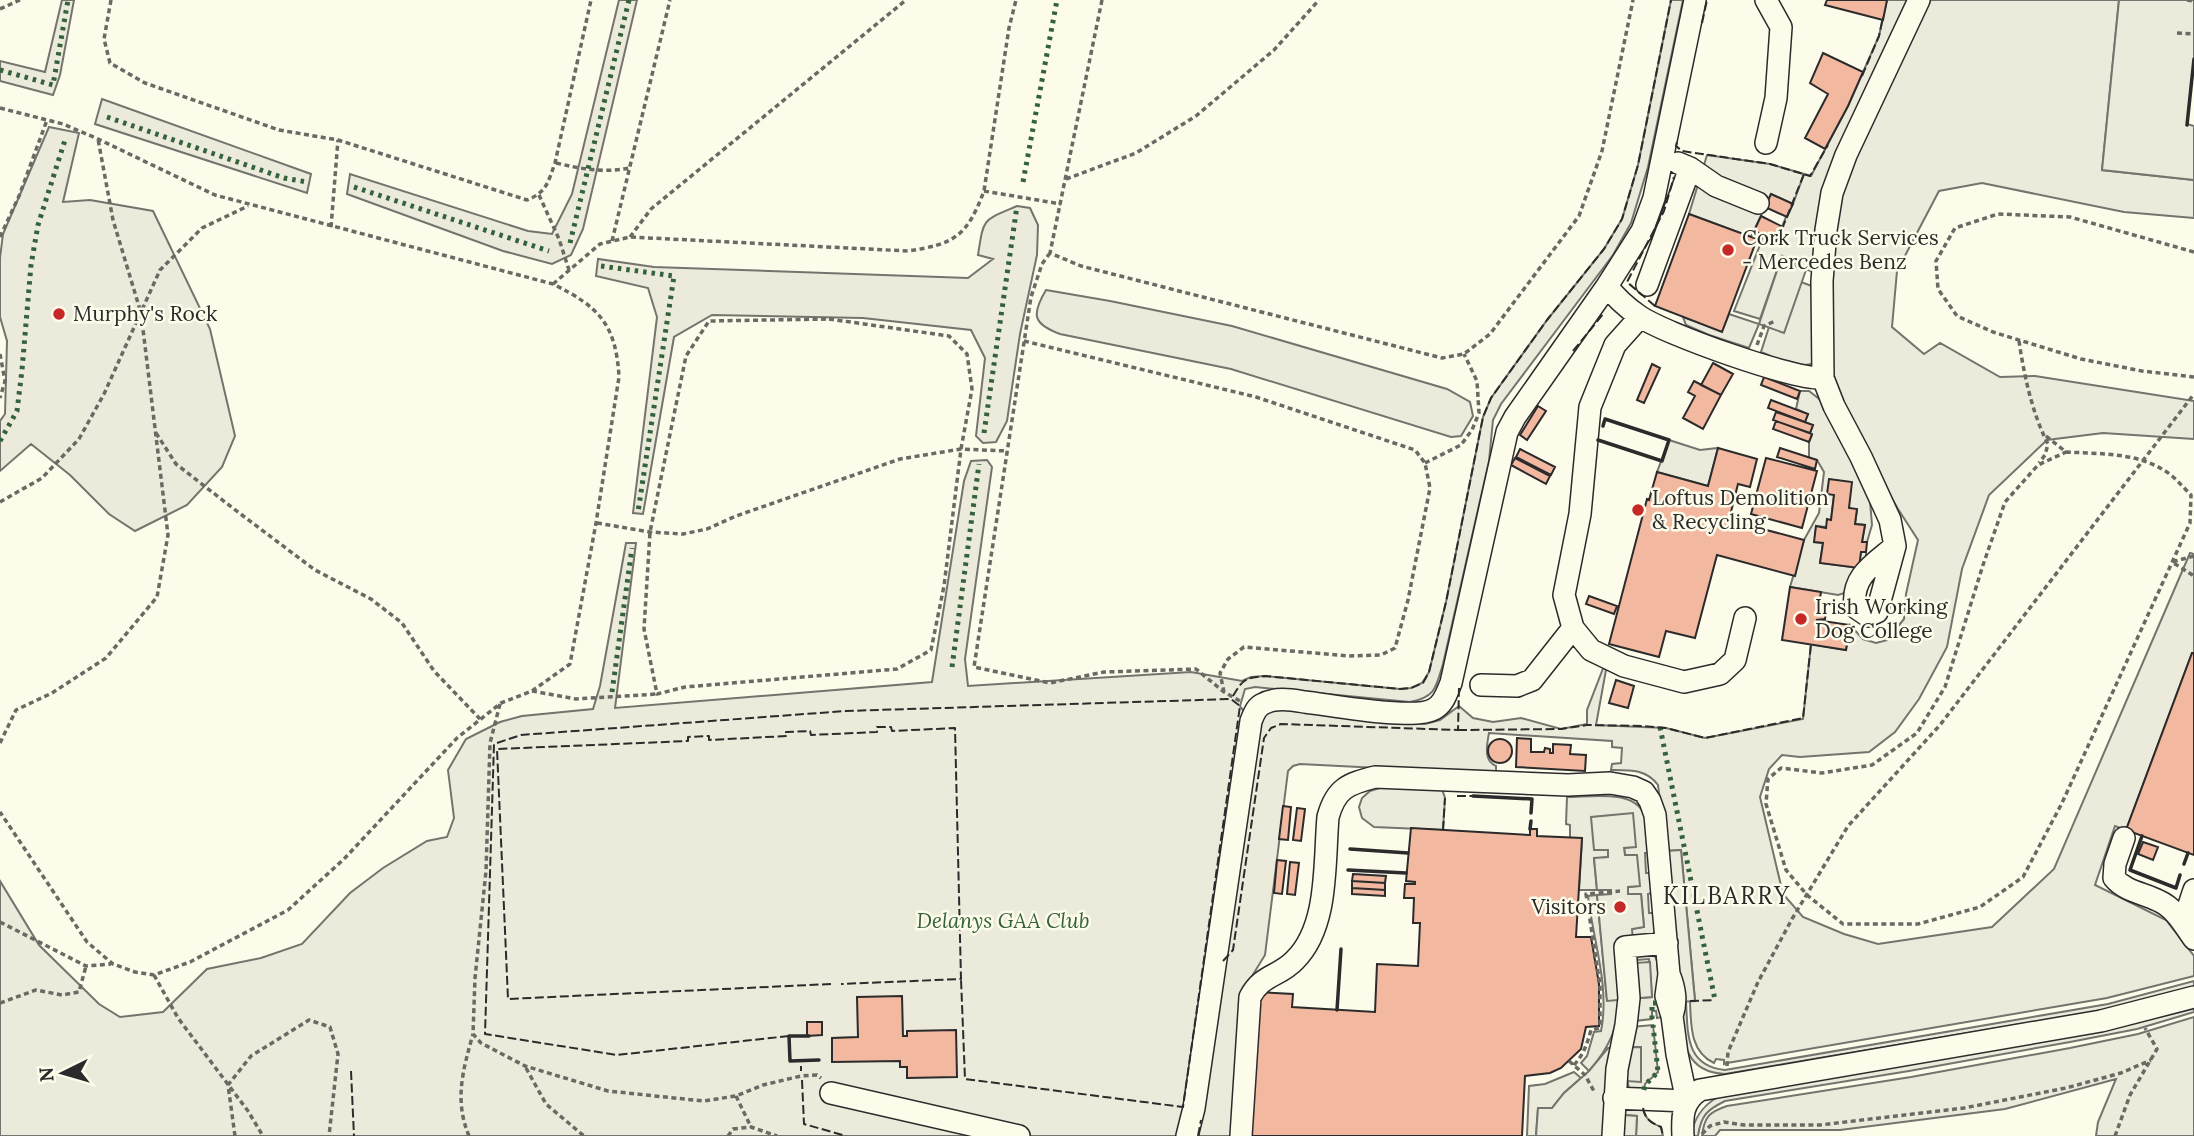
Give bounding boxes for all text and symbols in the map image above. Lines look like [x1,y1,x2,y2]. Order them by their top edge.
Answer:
place label: Cork Truck Services - Mercedes Benz [1742,224,1939,275]
marker: Cork Truck Services - Mercedes Benz [1720,242,1736,258]
place label: Murphy's Rock [73,300,218,327]
marker: Murphy's Rock [51,306,67,322]
place label: Loftus Demolition & Recycling [1652,484,1829,535]
marker: Loftus Demolition & Recycling [1630,502,1646,518]
place label: Irish Working Dog College [1815,593,1948,644]
marker: Irish Working Dog College [1793,611,1809,627]
district label: KILBARRY [1663,880,1791,911]
place label: Visitors [1531,893,1606,920]
marker: Visitors [1612,899,1628,915]
park label: Delanys GAA Club [917,907,1089,934]
north arrow [28,1038,98,1108]
text: N [33,1066,59,1083]

